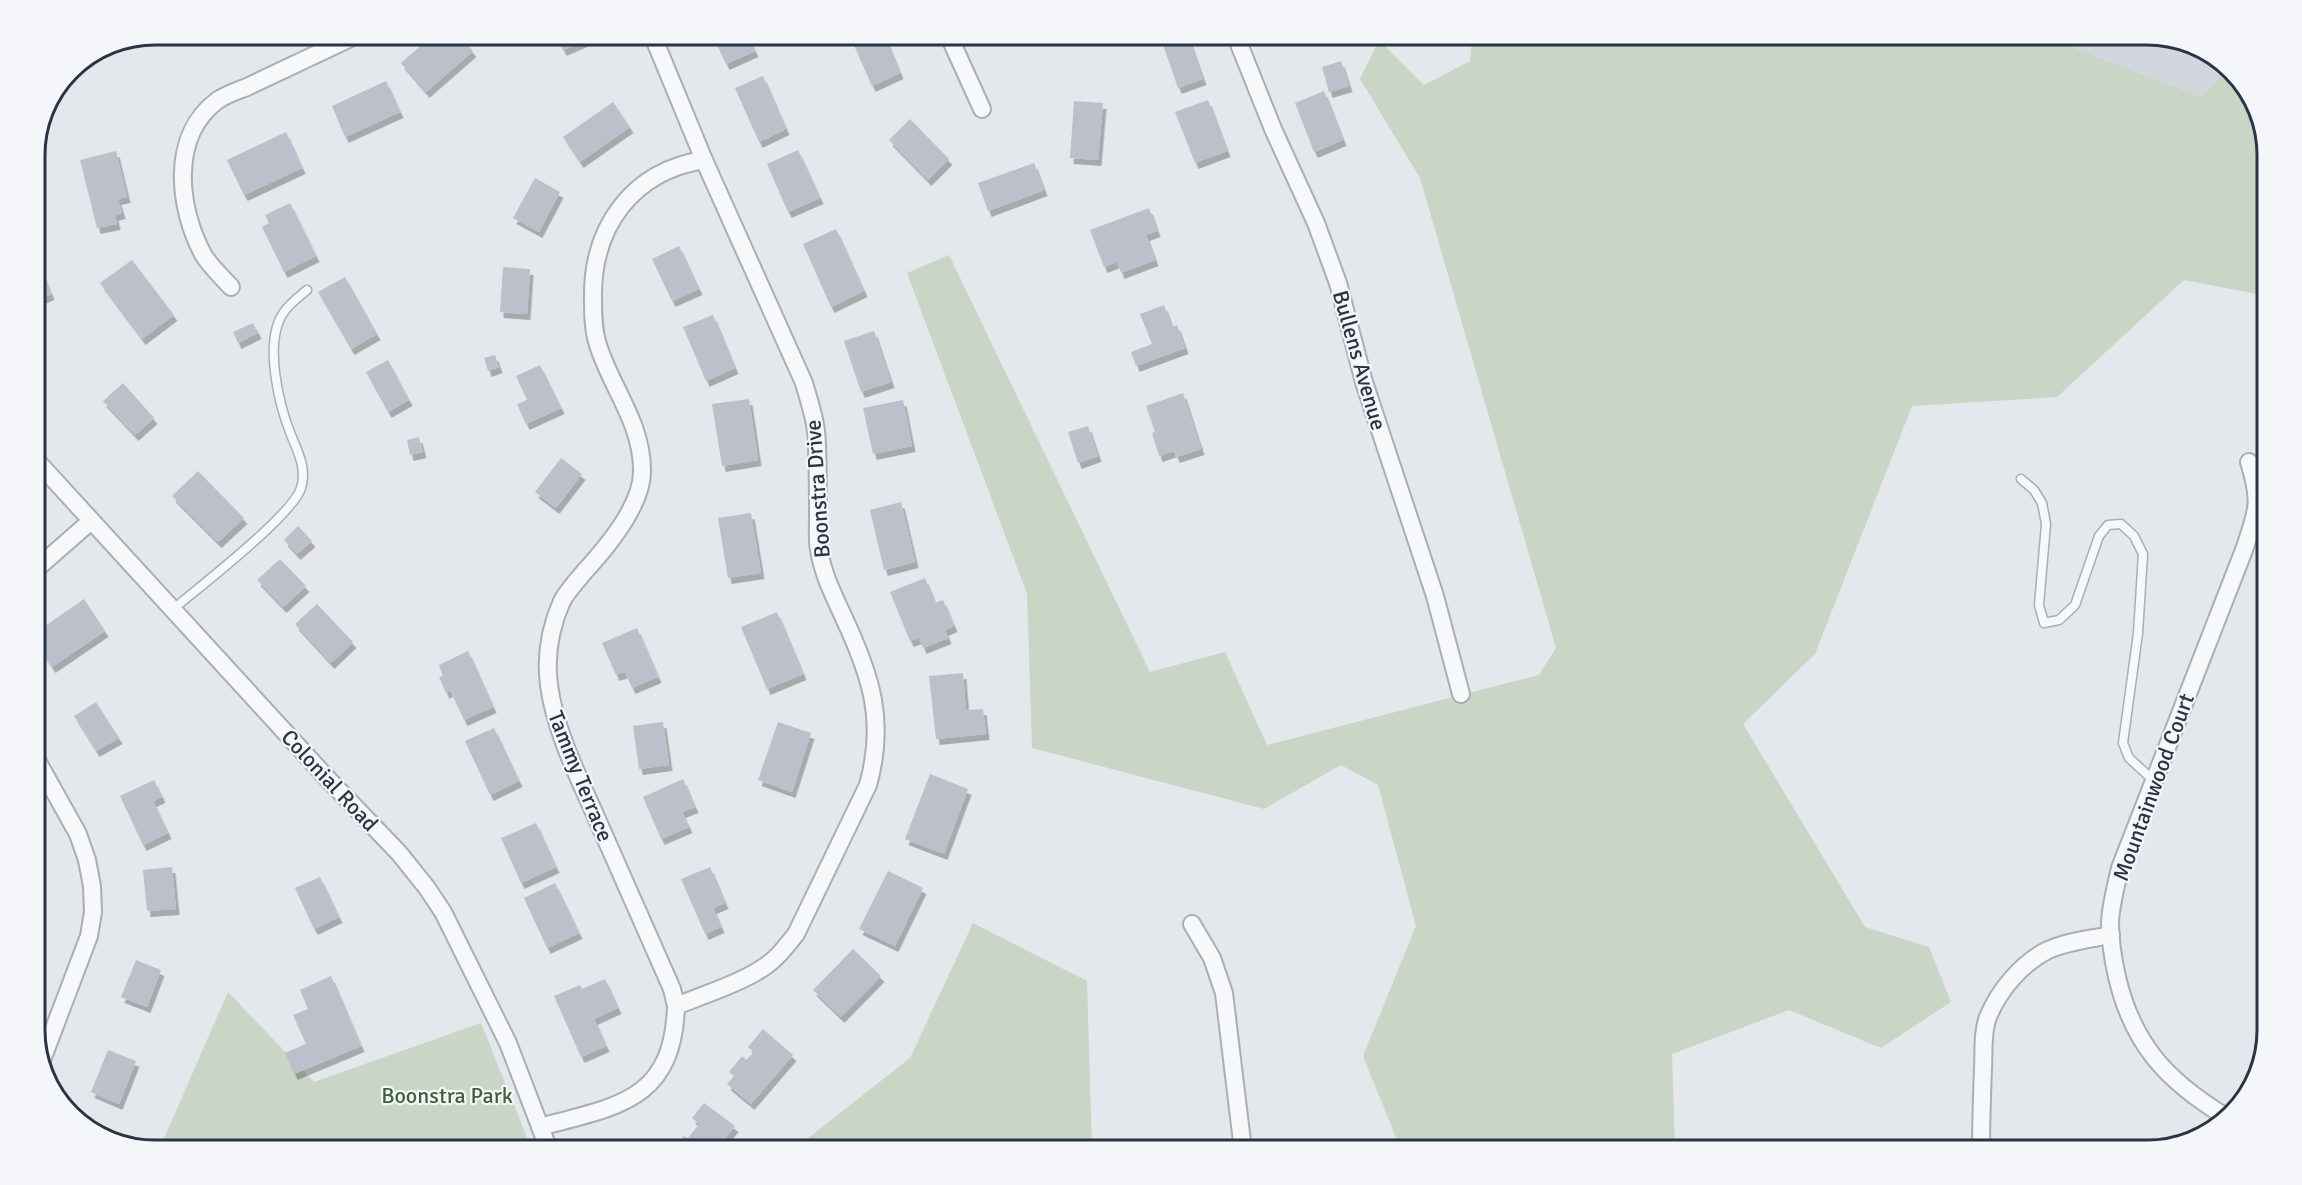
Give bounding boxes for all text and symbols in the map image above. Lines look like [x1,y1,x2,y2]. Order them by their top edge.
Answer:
street label: Bullens Avenue [1327,287,1392,433]
street label: Boonstra Drive [799,419,836,559]
street label: Mountainwood Court [2107,689,2200,885]
street label: Tammy Terrace [542,707,619,845]
street label: Colonial Road [276,724,384,837]
park label: Boonstra Park [381,1082,513,1109]

